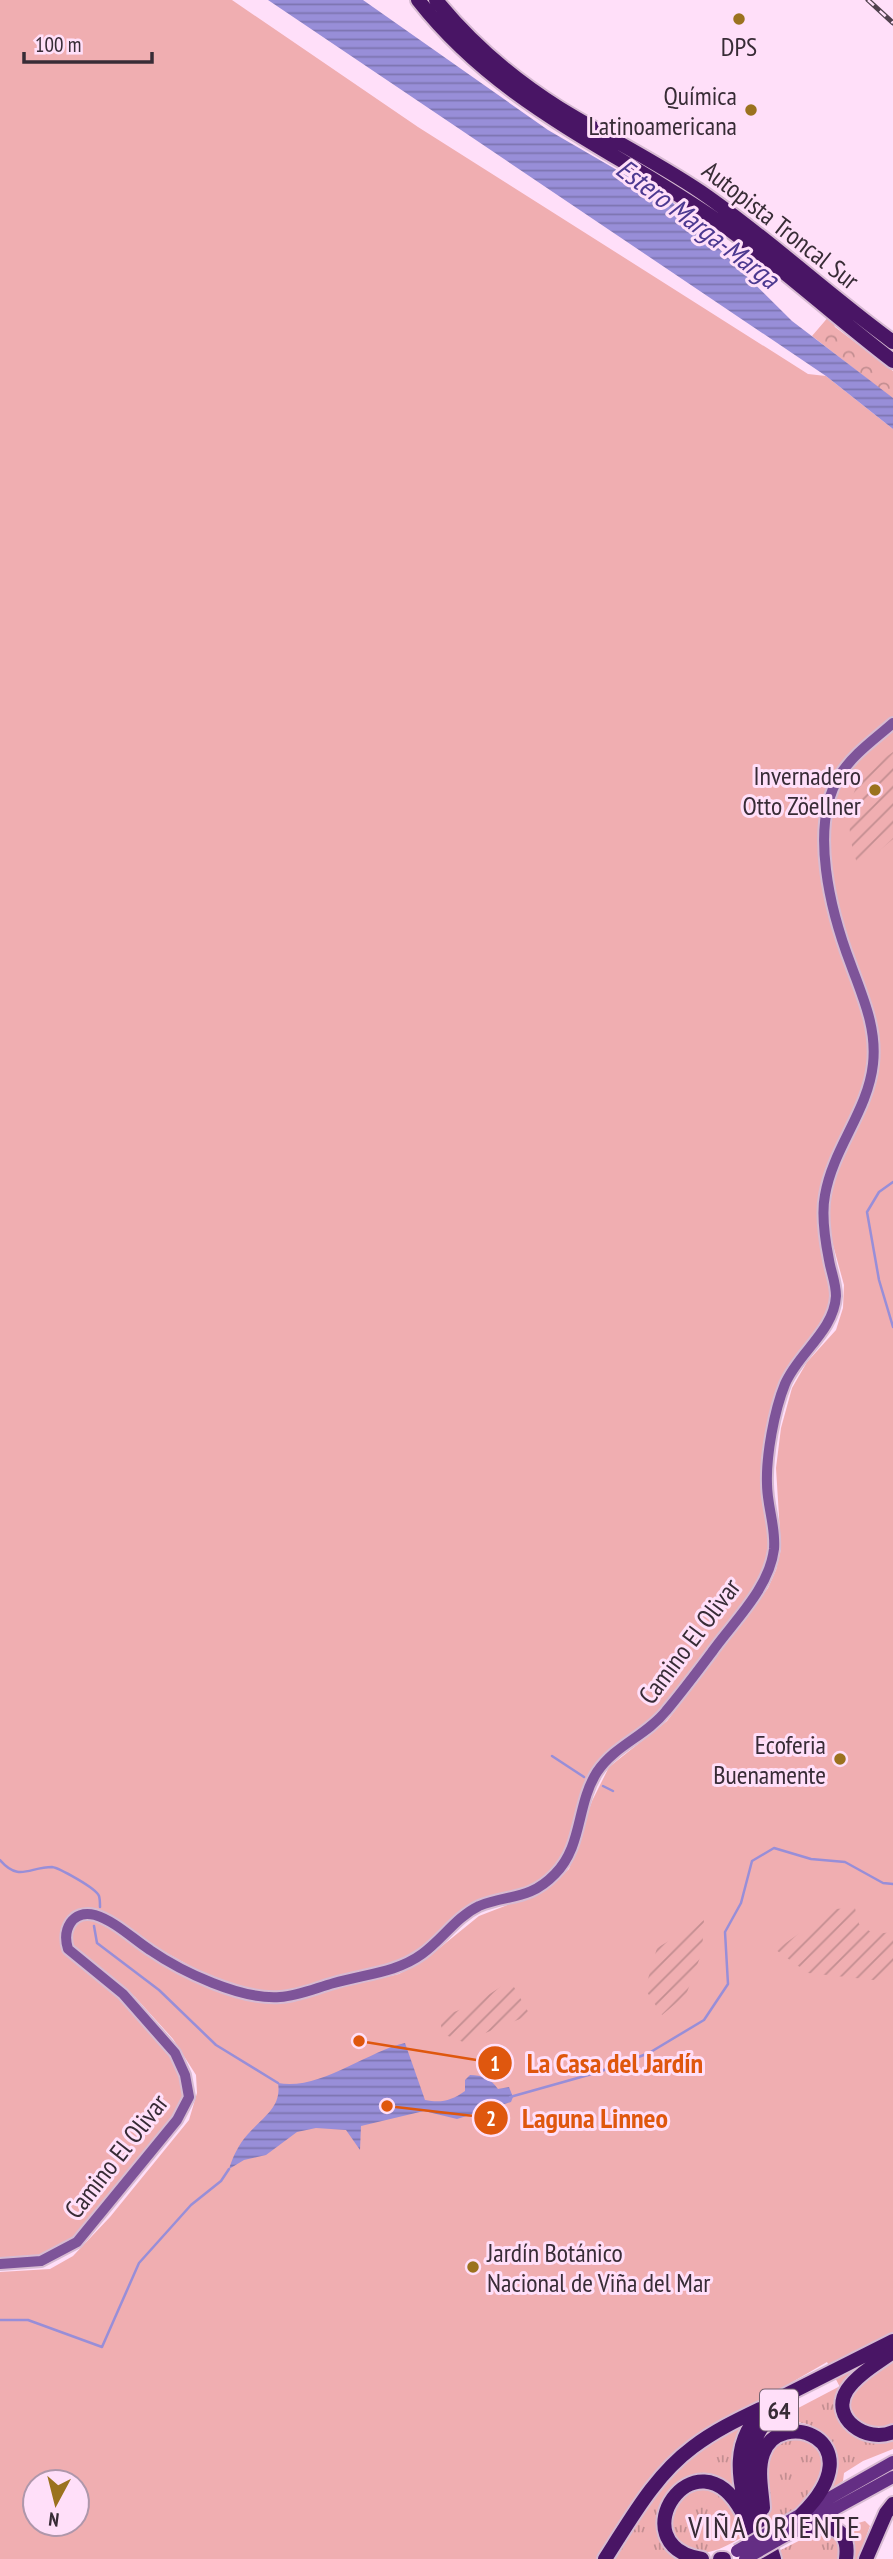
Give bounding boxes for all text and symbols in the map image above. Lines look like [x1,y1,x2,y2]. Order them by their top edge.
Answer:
marker: DPS [731,11,747,27]
scale bar [24,21,152,65]
place label: DPS [721,30,757,63]
text: 100 m [35,31,81,58]
place label: Química Latinoamericana [588,79,737,142]
marker: Química Latinoamericana [743,102,759,118]
water label: Estero Marga-Marga [609,150,788,297]
street label: Autopista Troncal Sur [696,154,866,296]
place label: Invernadero Otto Zöellner [743,759,861,822]
marker: Invernadero Otto Zöellner [867,782,883,798]
street label: Camino El Olivar [631,1572,747,1710]
place label: Ecoferia Buenamente [713,1728,826,1791]
marker: Ecoferia Buenamente [832,1751,848,1767]
callout: La Casa del Jardín [478,2039,717,2088]
text: La Casa del Jardín [527,2044,703,2081]
text: 1 [490,2050,500,2077]
street label: Camino El Olivar [57,2087,175,2225]
callout: Laguna Linneo [473,2094,682,2143]
text: Laguna Linneo [522,2099,668,2136]
text: 2 [486,2105,496,2132]
place label: Jardín Botánico Nacional de Viña del Mar [486,2236,710,2299]
marker: Jardín Botánico Nacional de Viña del Mar [465,2259,481,2275]
road number: 64 [760,2390,798,2430]
north arrow [21,2468,91,2538]
text: N [47,2507,60,2532]
district label: VIÑA ORIENTE [687,2507,862,2546]

